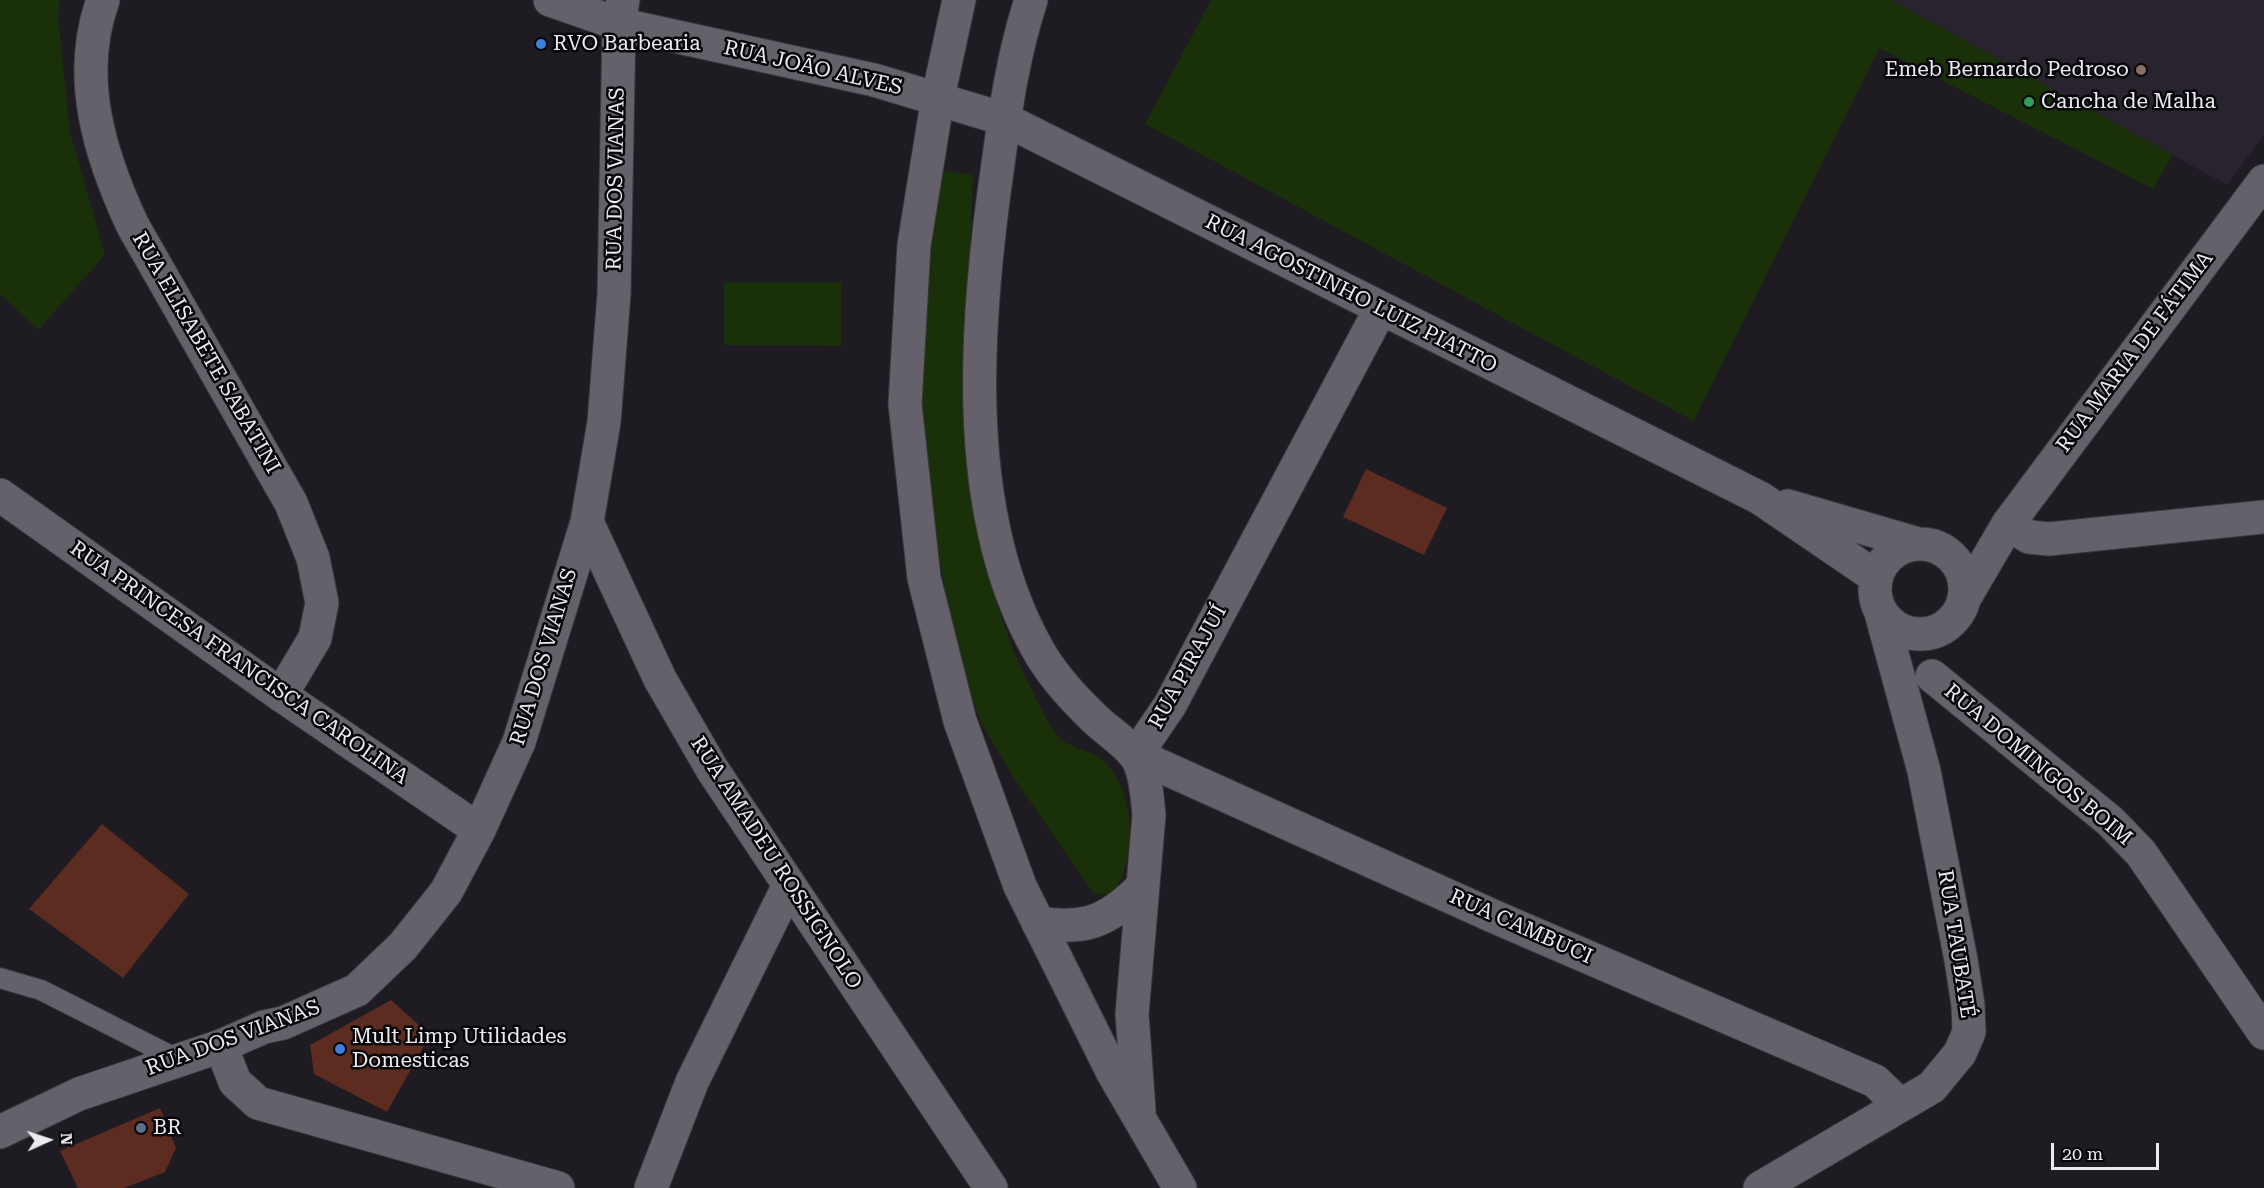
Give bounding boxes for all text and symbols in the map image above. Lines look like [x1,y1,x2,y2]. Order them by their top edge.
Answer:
place label: RVO Barbearia [553,31,701,57]
street label: RUA JOÃO ALVES [721,35,905,101]
marker: RVO Barbearia [534,37,548,51]
place label: Emeb Bernardo Pedroso [1885,57,2129,83]
marker: Emeb Bernardo Pedroso [2134,63,2148,77]
street label: RUA DOS VIANAS [602,87,630,271]
place label: Cancha de Malha [2041,89,2216,115]
marker: Cancha de Malha [2022,95,2036,109]
street label: RUA AGOSTINHO LUIZ PIATTO [1201,209,1501,379]
street label: RUA ELISABETE SABATINI [127,228,285,478]
street label: RUA MARIA DE FÁTIMA [2051,247,2219,457]
street label: RUA PRINCESA FRANCISCA CAROLINA [65,536,413,790]
street label: RUA DOS VIANAS [505,566,583,748]
street label: RUA PIRAJUÍ [1144,601,1232,733]
street label: RUA DOMINGOS BOIM [1939,679,2137,851]
street label: RUA AMADEU ROSSIGNOLO [685,732,867,994]
street label: RUA TAUBATÉ [1932,868,1980,1020]
street label: RUA CAMBUCI [1446,884,1596,970]
street label: RUA DOS VIANAS [142,995,324,1081]
place label: Mult Limp Utilidades Domesticas [352,1024,566,1074]
marker: Mult Limp Utilidades Domesticas [333,1042,347,1056]
north arrow [18,1110,78,1170]
place label: BR [153,1115,182,1141]
marker: BR [134,1121,148,1135]
scale bar [2054,1131,2162,1169]
text: N [57,1132,76,1146]
text: 20 m [2062,1143,2103,1164]

